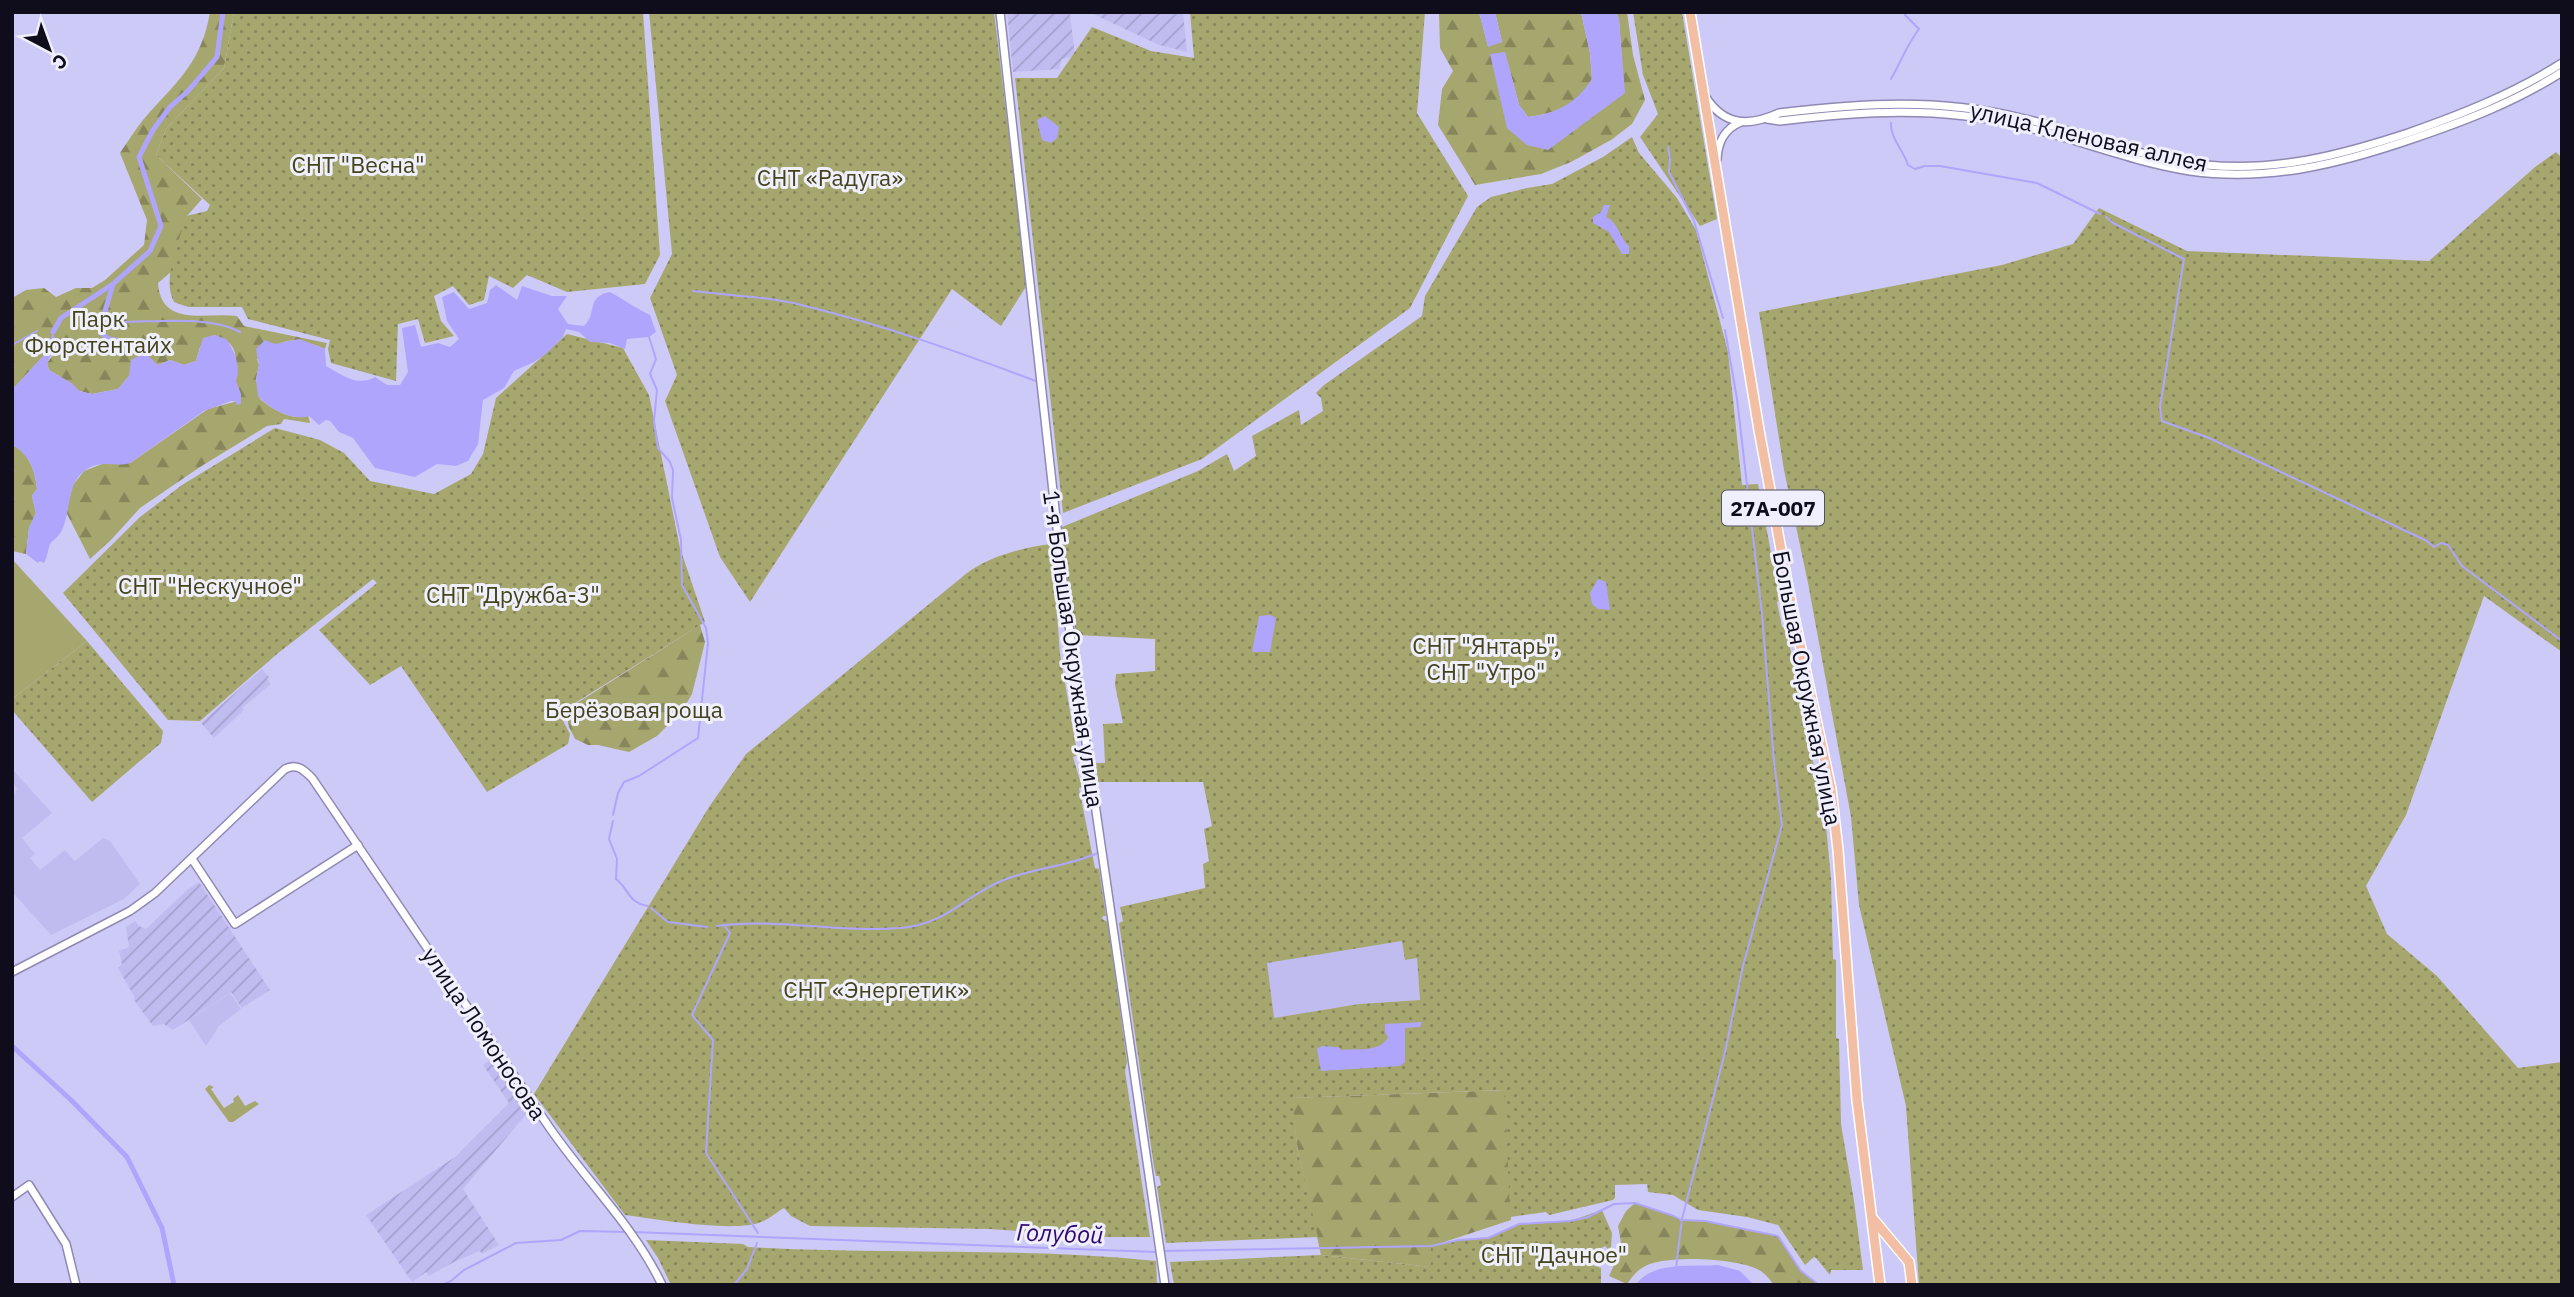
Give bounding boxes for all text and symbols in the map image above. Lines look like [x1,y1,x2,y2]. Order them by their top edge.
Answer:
north arrow [14,14,84,84]
text: С [48,49,73,75]
street label: улица Кленовая аллея [1967,94,2211,178]
park label: СНТ "Весна" [291,149,425,179]
park label: СНТ «Радуга» [757,162,903,192]
park label: Парк Фюрстентайх [24,303,172,359]
street label: 1-я Большая Окружная улица [1037,488,1111,810]
road number: 27А-007 [1722,490,1824,526]
street label: Большая Окружная улица [1767,548,1849,828]
park label: СНТ "Нескучное" [118,570,302,600]
park label: СНТ "Дружба-3" [426,579,600,609]
park label: СНТ "Янтарь", СНТ "Утро" [1412,630,1560,686]
park label: Берёзовая роща [545,694,723,724]
street label: улица Ломоносова [416,941,554,1125]
park label: СНТ «Энергетик» [783,974,969,1004]
water label: Голубой [1016,1215,1104,1251]
park label: СНТ "Дачное" [1481,1239,1627,1269]

